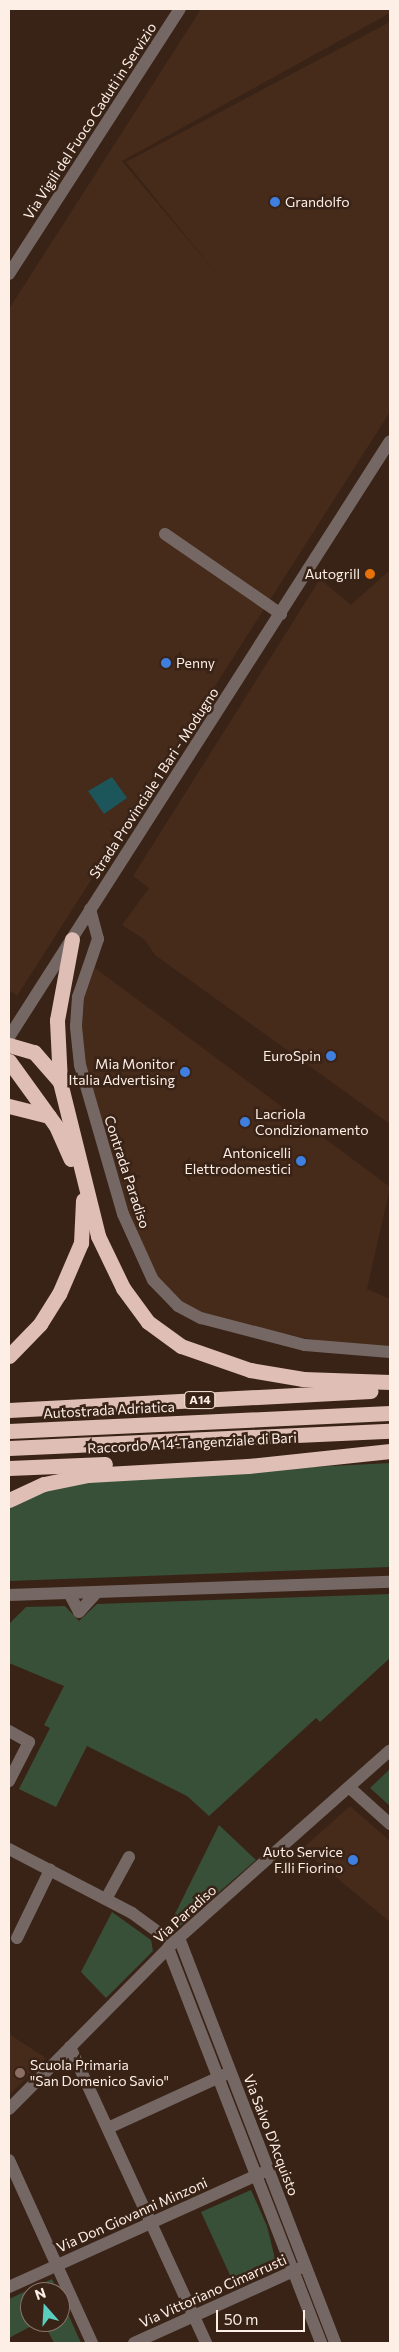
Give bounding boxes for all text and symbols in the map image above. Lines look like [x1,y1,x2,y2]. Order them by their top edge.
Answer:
street label: Via Vigili del Fuoco Caduti in Servizio [20,19,160,223]
place label: Grandolfo [285,194,350,210]
marker: Grandolfo [269,196,281,208]
place label: Autogrill [305,566,360,582]
marker: Autogrill [364,568,376,580]
place label: Penny [176,655,215,671]
marker: Penny [160,657,172,669]
street label: Strada Provinciale 1 Bari - Modugno [86,684,222,882]
place label: EuroSpin [263,1048,321,1064]
marker: EuroSpin [325,1050,337,1062]
place label: Mia Monitor Italia Advertising [69,1056,175,1088]
marker: Mia Monitor Italia Advertising [179,1066,191,1078]
place label: Lacriola Condizionamento [255,1106,369,1138]
street label: Contrada Paradiso [101,1113,153,1231]
marker: Lacriola Condizionamento [239,1116,251,1128]
place label: Antonicelli Elettrodomestici [184,1145,291,1178]
marker: Antonicelli Elettrodomestici [295,1155,307,1167]
road number: A14 [184,1390,216,1410]
street label: Autostrada Adriatica [43,1398,175,1422]
street label: Raccordo A14-Tangenziale di Bari [87,1429,297,1457]
place label: Auto Service F.lli Fiorino [263,1844,343,1876]
marker: Auto Service F.lli Fiorino [347,1854,359,1866]
street label: Via Paradiso [150,1881,220,1947]
place label: Scuola Primaria "San Domenico Savio" [30,2057,169,2090]
marker: Scuola Primaria "San Domenico Savio" [14,2067,26,2079]
street label: Via Salvo D'Acquisto [240,2072,302,2198]
street label: Via Don Giovanni Minzoni [54,2174,210,2256]
street label: Via Vittoriano Cimarrusti [137,2251,289,2331]
north arrow [20,2282,70,2332]
text: N [33,2284,48,2303]
scale bar [219,2300,308,2332]
text: 50 m [224,2310,258,2328]

